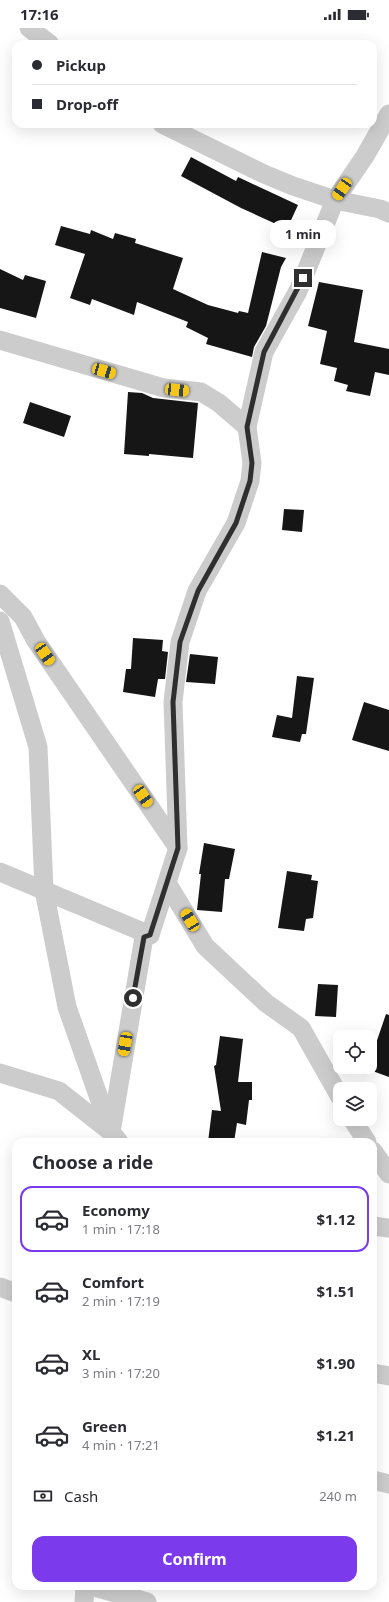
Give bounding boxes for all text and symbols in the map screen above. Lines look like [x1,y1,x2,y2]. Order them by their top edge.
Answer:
text: 17:16 [20,4,59,24]
text: Pickup [56,55,106,75]
text: Drop-off [56,94,118,114]
car [330,176,354,202]
callout: 1 min [270,220,336,248]
text: 1 min [285,225,321,243]
route end [294,269,312,287]
car [91,362,117,380]
car [164,383,190,397]
car [33,641,57,667]
car [131,783,155,809]
car [179,907,201,933]
route start [124,989,142,1007]
map controls [333,1030,377,1126]
button: locate [333,1030,377,1074]
car [117,1031,133,1057]
button: layers [333,1082,377,1126]
text: Choose a ride [32,1150,153,1174]
text: Economy [82,1200,150,1220]
icon: car [34,1201,70,1237]
text: $1.12 [316,1209,355,1229]
text: 1 min · 17:18 [82,1220,160,1238]
text: Comfort [82,1272,144,1292]
icon: car [34,1273,70,1309]
text: $1.51 [316,1281,355,1301]
text: 2 min · 17:19 [82,1292,160,1310]
text: XL [82,1344,100,1364]
icon: car [34,1345,70,1381]
text: $1.90 [316,1353,355,1373]
text: 3 min · 17:20 [82,1364,160,1382]
text: Green [82,1416,127,1436]
icon: car [34,1417,70,1453]
text: $1.21 [316,1425,355,1445]
text: 4 min · 17:21 [82,1436,160,1454]
icon: cash [32,1485,54,1507]
text: Cash [64,1486,98,1506]
text: 240 m [319,1487,357,1505]
button: Confirm [32,1536,357,1582]

